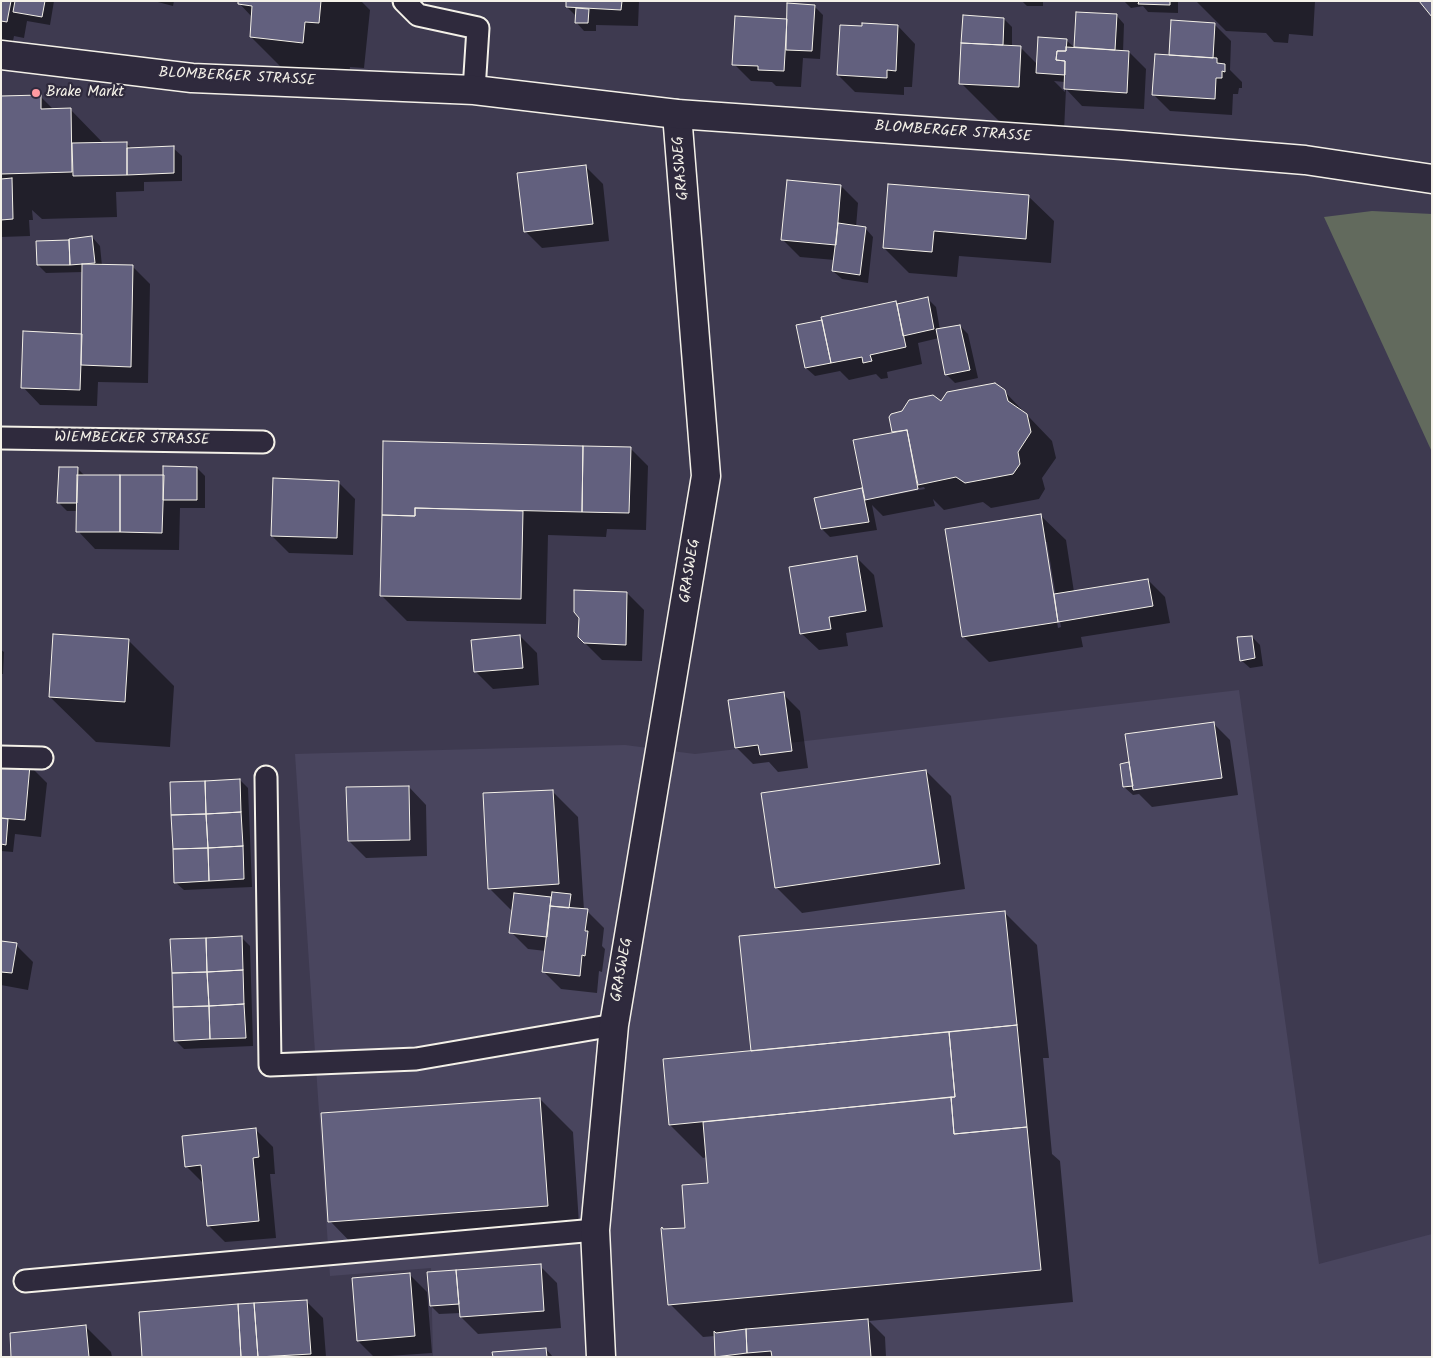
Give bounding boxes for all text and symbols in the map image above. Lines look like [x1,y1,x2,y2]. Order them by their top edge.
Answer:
street label: BLOMBERGER STRASSE [158,65,316,91]
place label: Brake Markt [46,84,124,102]
marker: Brake Markt [30,87,42,99]
street label: BLOMBERGER STRASSE [874,119,1032,147]
street label: GRASWEG [670,135,694,201]
street label: WIEMBECKER STRASSE [54,430,210,450]
street label: GRASWEG [677,538,705,604]
street label: GRASWEG [609,937,637,1003]

